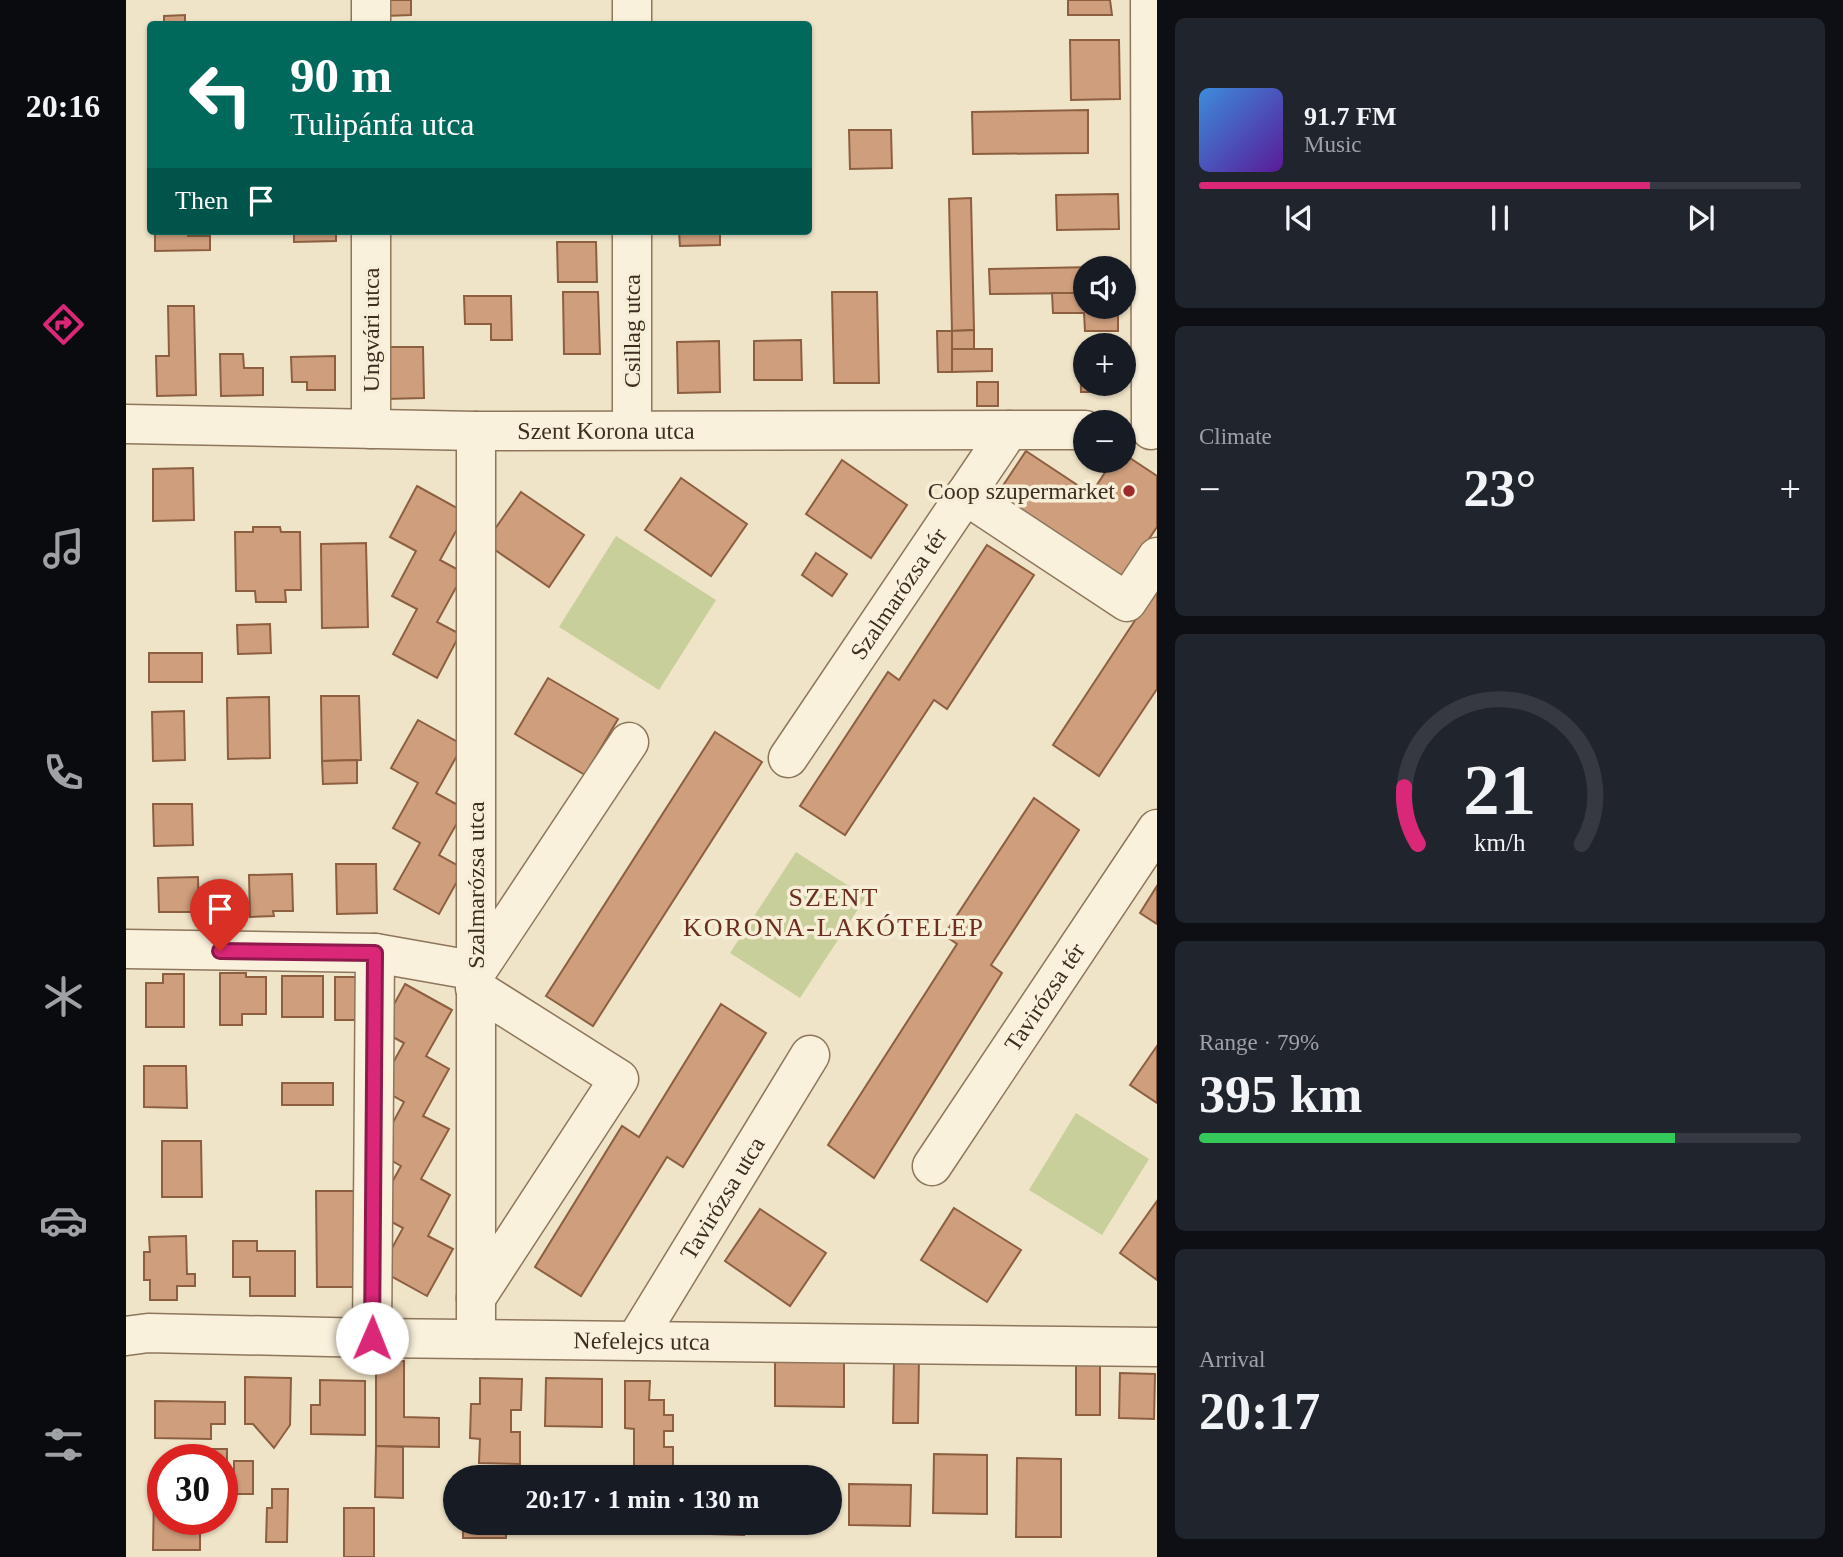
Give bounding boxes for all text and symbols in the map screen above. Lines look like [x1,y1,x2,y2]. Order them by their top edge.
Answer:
text: 90 m [290,48,392,103]
icon: left [175,49,266,140]
text: 20:16 [26,88,100,124]
text: 91.7 FM [1304,102,1396,131]
text: Tulipánfa utca [290,106,475,142]
text: Music [1304,132,1362,157]
icon: arrive [242,182,280,220]
text: Then [175,186,228,215]
icon: previous [1280,199,1318,237]
icon: pause [1481,199,1519,237]
icon: next [1682,199,1720,237]
map controls [1073,256,1136,473]
button: sound [1073,256,1136,319]
street label: Ungvári utca [358,267,384,392]
street label: Csillag utca [619,274,645,388]
icon: directions [39,300,88,349]
button: + [1073,333,1136,396]
button: − [1073,410,1136,473]
street label: Szent Korona utca [517,418,695,444]
text: Climate [1199,424,1272,449]
text: 23° [1464,460,1536,517]
text: − [1199,468,1220,510]
text: + [1780,468,1801,510]
place label: Coop szupermarket [928,478,1115,504]
marker: Coop szupermarket [1121,483,1137,499]
street label: Szalmarózsa tér [845,523,952,664]
icon: music [39,524,88,573]
icon: phone [39,748,88,797]
text: 21 [1464,750,1536,831]
street label: Szalmarózsa utca [463,801,489,969]
text: km/h [1474,829,1526,856]
pin [190,879,250,951]
district label: SZENT KORONA-LAKÓTELEP [683,883,985,942]
icon: arrive [201,890,239,928]
street label: Tavirózsa tér [999,938,1090,1056]
icon: climate [39,972,88,1021]
text: Range · 79% [1199,1030,1319,1055]
text: 395 km [1199,1066,1362,1123]
street label: Tavirózsa utca [675,1132,770,1264]
icon: car [39,1196,88,1245]
position arrow [335,1301,409,1375]
street label: Nefelejcs utca [573,1327,711,1355]
text: Arrival [1199,1347,1265,1372]
text: 20:17 [1199,1383,1320,1440]
icon: filters [39,1420,88,1469]
speed limit sign: 30 [147,1444,238,1535]
text: 20:17 · 1 min · 130 m [526,1485,760,1514]

